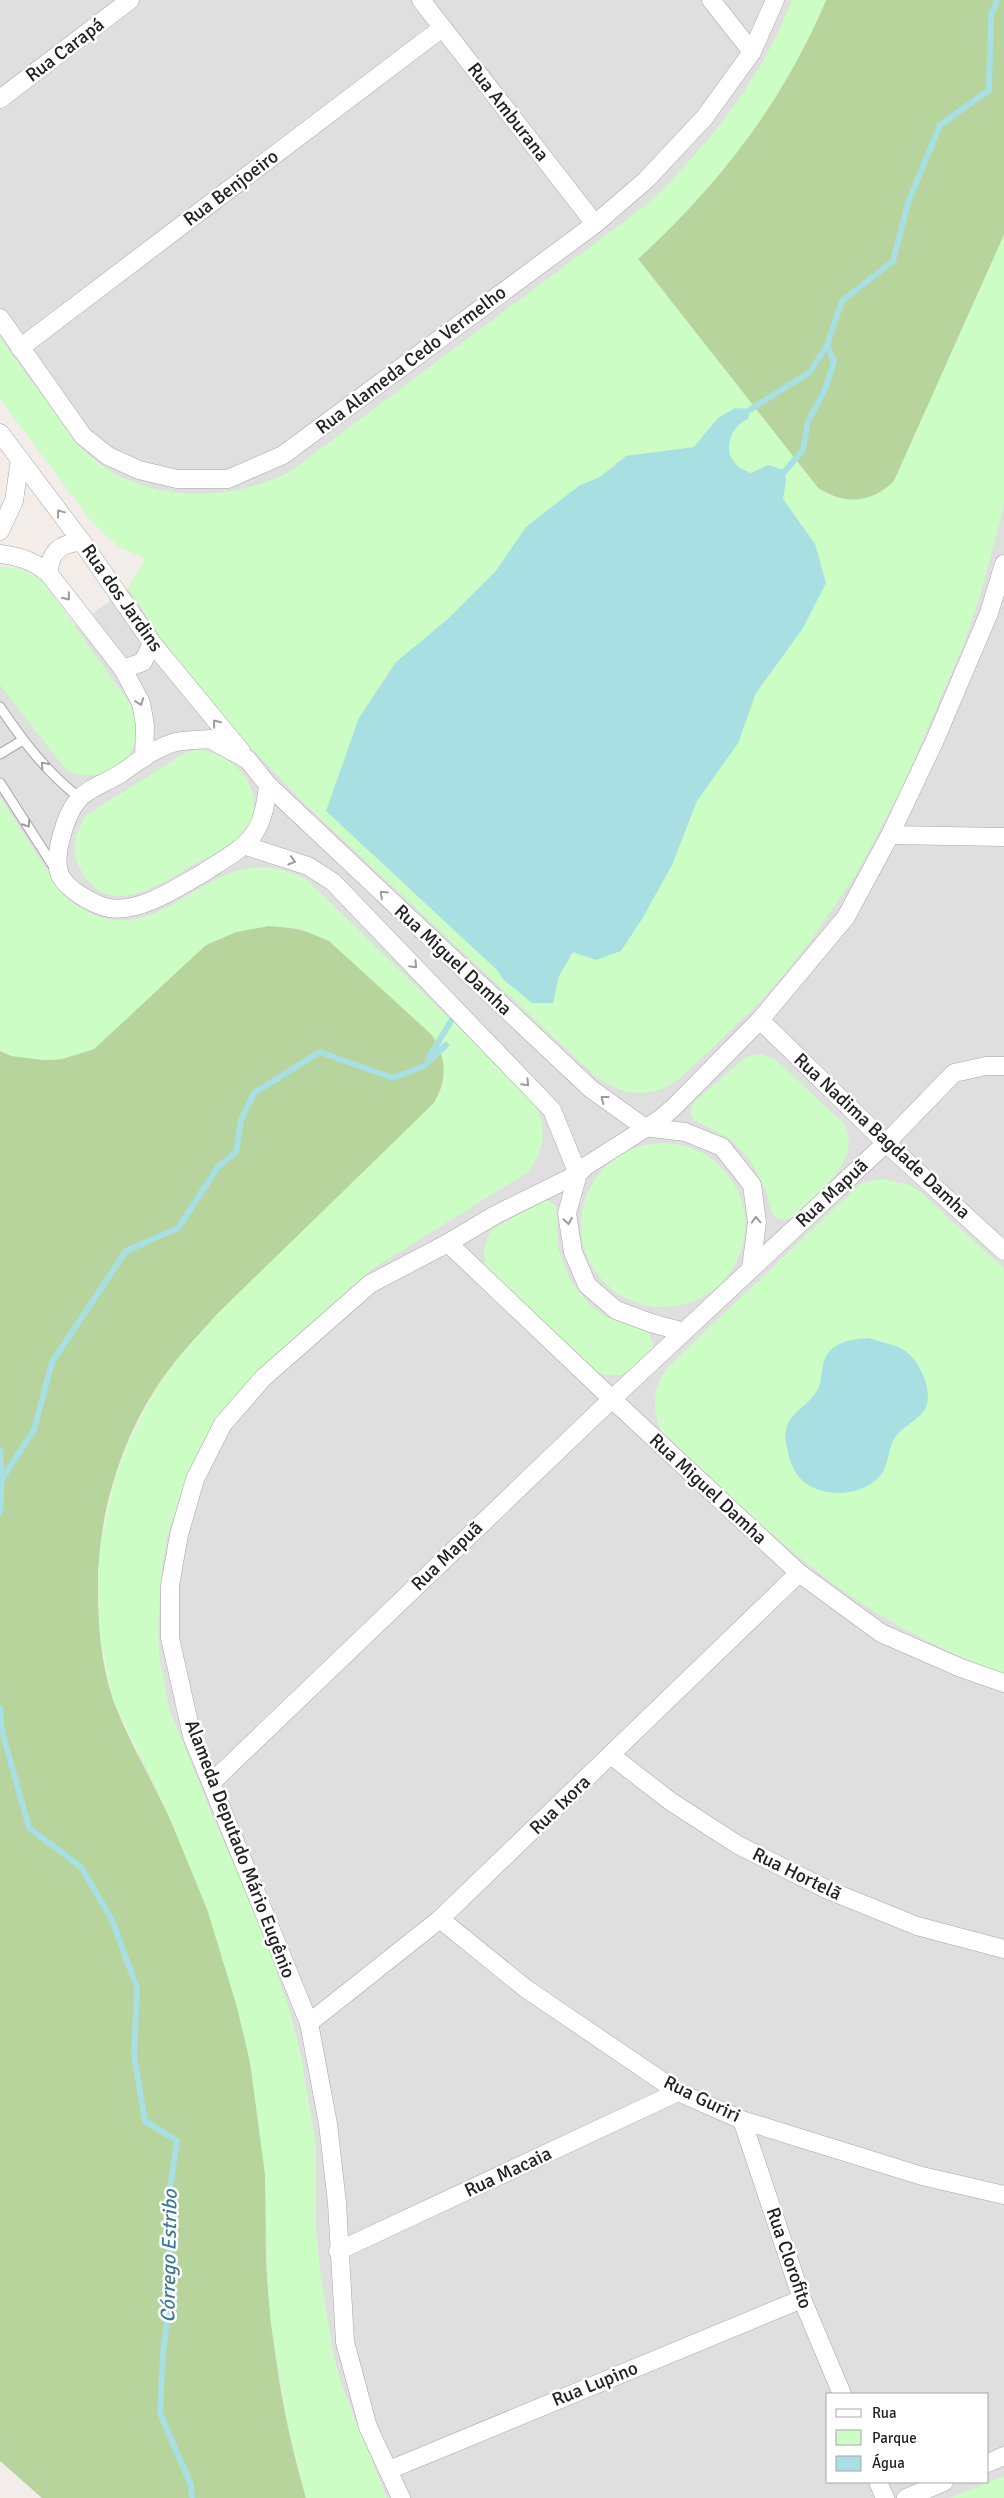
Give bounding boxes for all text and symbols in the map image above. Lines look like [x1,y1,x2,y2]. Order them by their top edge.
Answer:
street label: Rua Carapá [21,13,109,87]
street label: Rua Amburana [462,58,554,166]
street label: Rua Benjoeiro [179,144,283,232]
street label: Rua Alameda Cedo Vermelho [311,280,511,439]
one-way arrow [57,509,66,519]
street label: Rua dos Jardins [76,540,168,656]
one-way arrow [62,591,70,600]
one-way arrow [134,697,144,706]
one-way arrow [214,720,222,729]
one-way arrow [41,762,50,771]
one-way arrow [20,819,30,828]
one-way arrow [287,855,296,865]
one-way arrow [379,891,388,900]
street label: Rua Miguel Damha [389,899,517,1021]
one-way arrow [408,960,417,969]
street label: Rua Nadima Bagdade Damha [789,1048,975,1224]
one-way arrow [520,1077,529,1086]
one-way arrow [601,1097,610,1105]
street label: Rua Mapuã [791,1153,873,1233]
one-way arrow [751,1216,761,1224]
one-way arrow [562,1217,573,1225]
street label: Rua Miguel Damha [644,1428,772,1550]
street label: Rua Mapuã [406,1516,488,1596]
street label: Alameda Deputado Mário Eugênio [179,1716,301,1982]
street label: Rua Ixora [524,1770,596,1840]
street label: Rua Hortelã [748,1842,846,1906]
street label: Rua Guriri [660,2070,744,2128]
street label: Rua Macaia [461,2141,555,2203]
water label: Córrego Estribo [155,2188,183,2323]
street label: Rua Clorofito [760,2204,818,2312]
street label: Rua Lupino [549,2356,642,2412]
legend [826,2393,989,2483]
text: Rua [872,2404,897,2422]
text: Parque [872,2429,917,2447]
text: Água [872,2453,905,2472]

